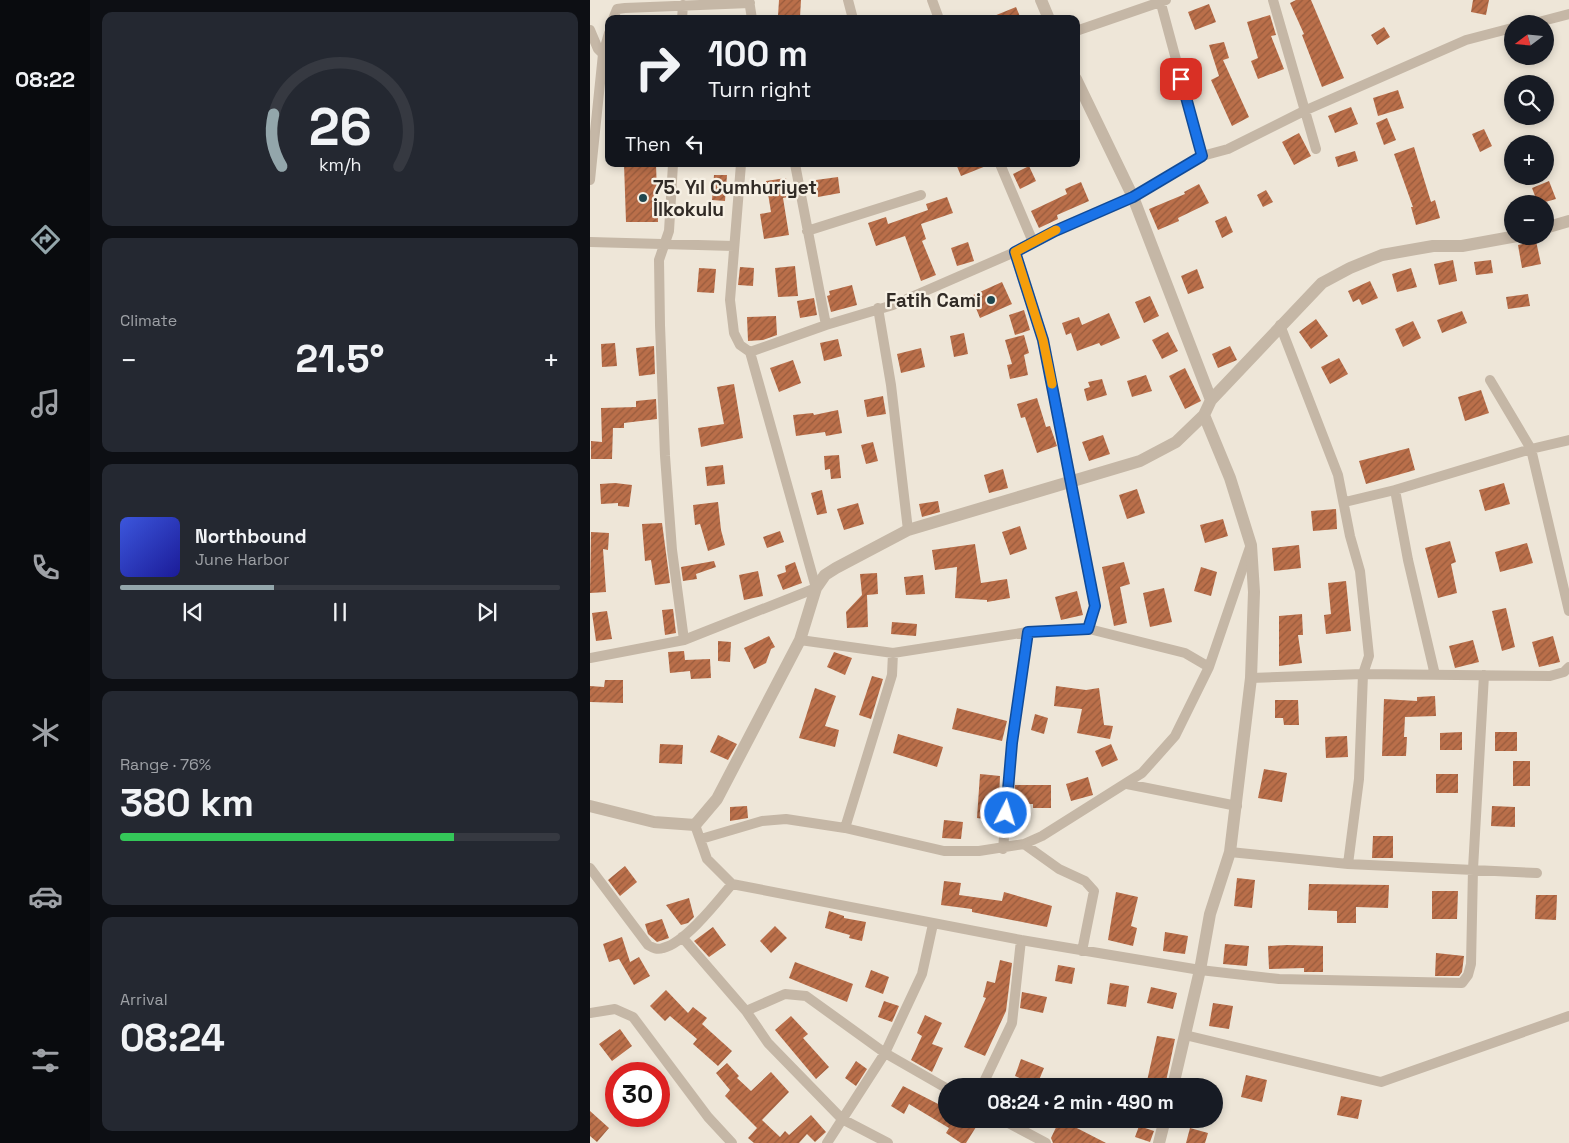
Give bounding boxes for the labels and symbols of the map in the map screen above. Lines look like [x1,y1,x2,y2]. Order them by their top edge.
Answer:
north arrow [1504,15,1554,65]
pin [1160,58,1202,100]
place label: 75. Yıl Cumhuriyet İlkokulu [653,175,817,222]
marker: 75. Yıl Cumhuriyet İlkokulu [637,192,649,204]
place label: Fatih Cami [886,288,981,313]
marker: Fatih Cami [985,294,997,306]
position arrow [979,786,1031,838]
speed limit sign: 30 [605,1062,670,1127]

